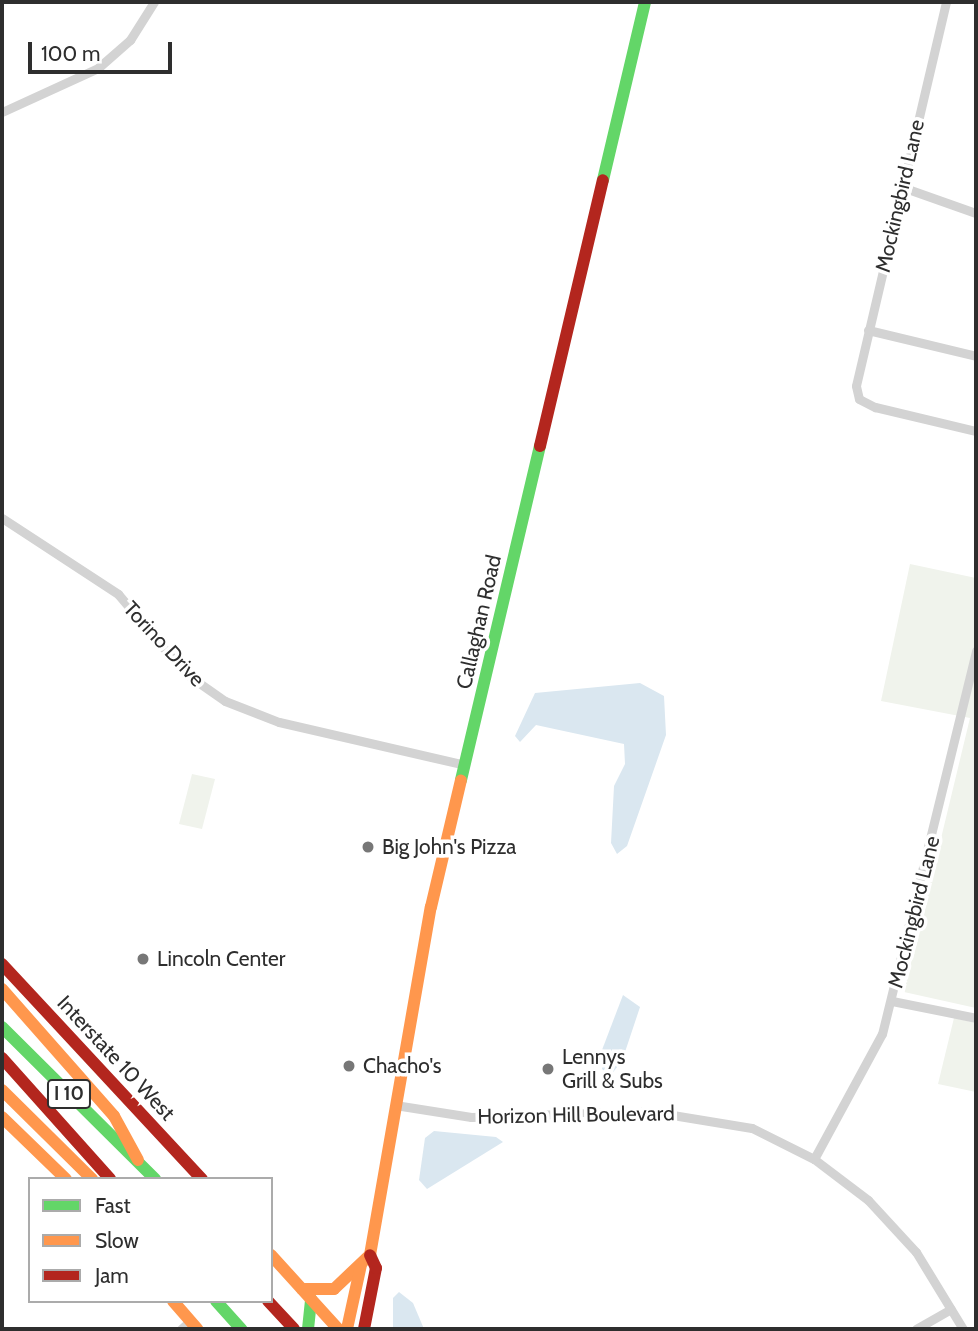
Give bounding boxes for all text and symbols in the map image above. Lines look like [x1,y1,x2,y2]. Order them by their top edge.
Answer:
scale bar [32,28,175,72]
text: 100 m [41,41,100,66]
street label: Mockingbird Lane [870,117,930,275]
street label: Callaghan Road [451,552,507,692]
street label: Torino Drive [118,596,210,692]
street label: Mockingbird Lane [883,833,945,991]
place label: Big John's Pizza [382,834,516,860]
marker: Big John's Pizza [360,839,376,855]
place label: Lincoln Center [157,946,285,972]
marker: Lincoln Center [135,951,151,967]
street label: Interstate 10 West [52,991,180,1125]
place label: Lennys Grill & Subs [562,1044,663,1094]
place label: Chacho's [363,1053,441,1079]
marker: Chacho's [341,1058,357,1074]
marker: Lennys Grill & Subs [540,1061,556,1077]
road number: I 10 [46,1078,92,1110]
street label: Horizon Hill Boulevard [477,1101,675,1129]
legend [28,1177,273,1303]
text: Fast [95,1193,131,1218]
text: Slow [95,1228,139,1253]
text: Jam [95,1263,129,1288]

